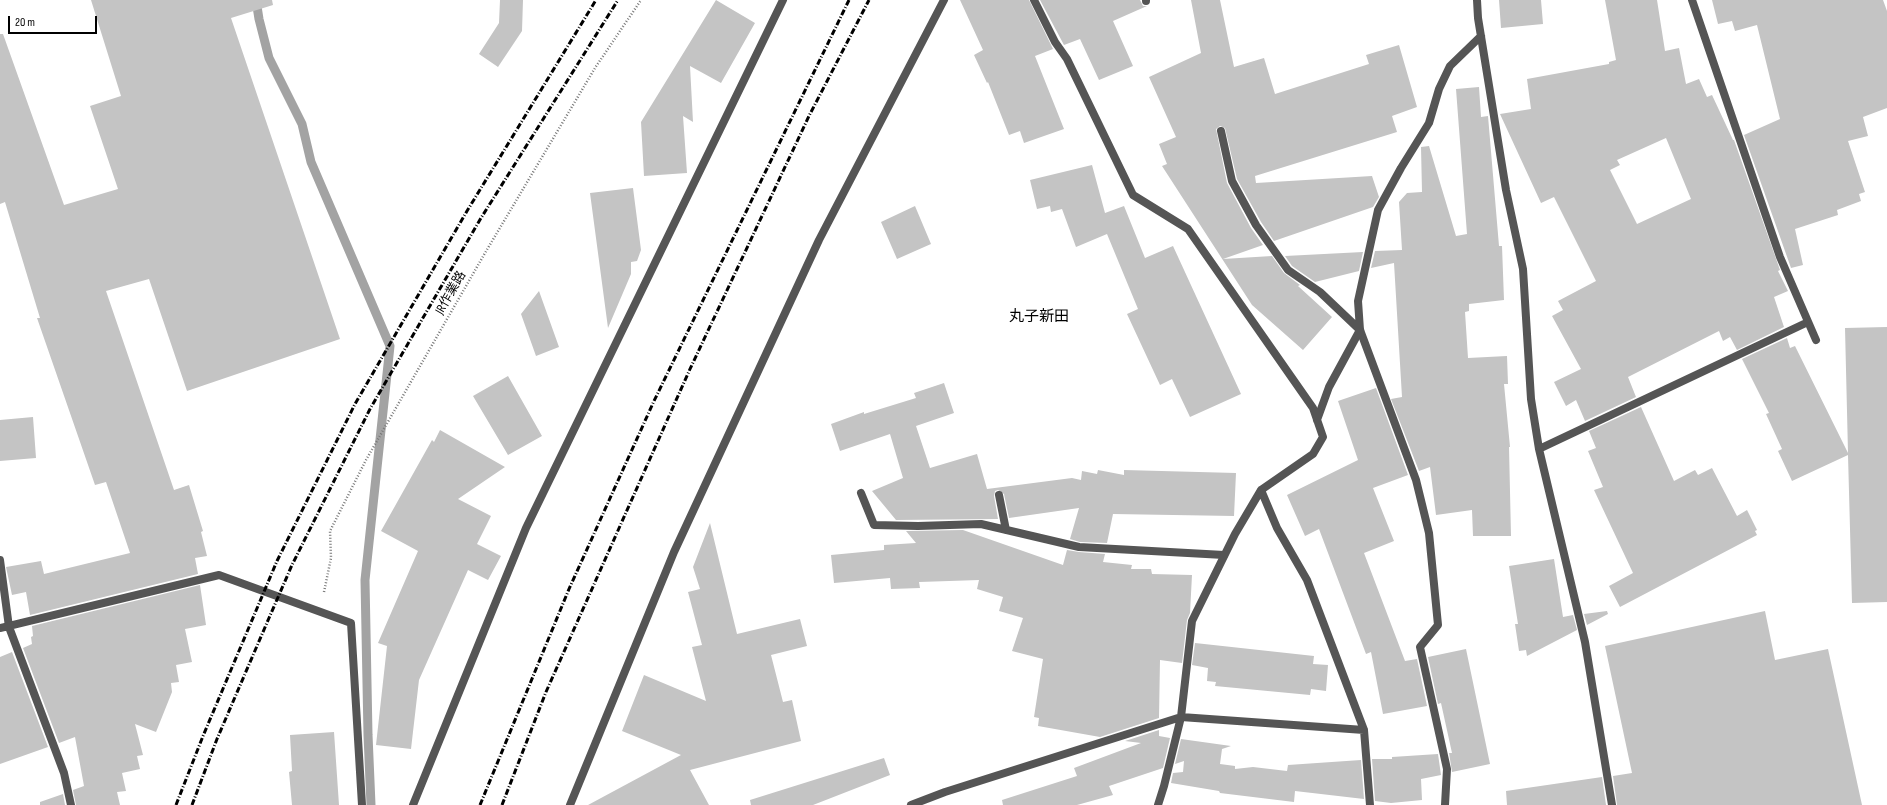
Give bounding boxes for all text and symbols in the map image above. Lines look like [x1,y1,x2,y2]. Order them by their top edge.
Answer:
scale bar [10,8,99,34]
text: 20 m [15,15,35,30]
street label: JR作業路 [432,268,470,318]
district label: 丸子新田 [1009,308,1069,326]

